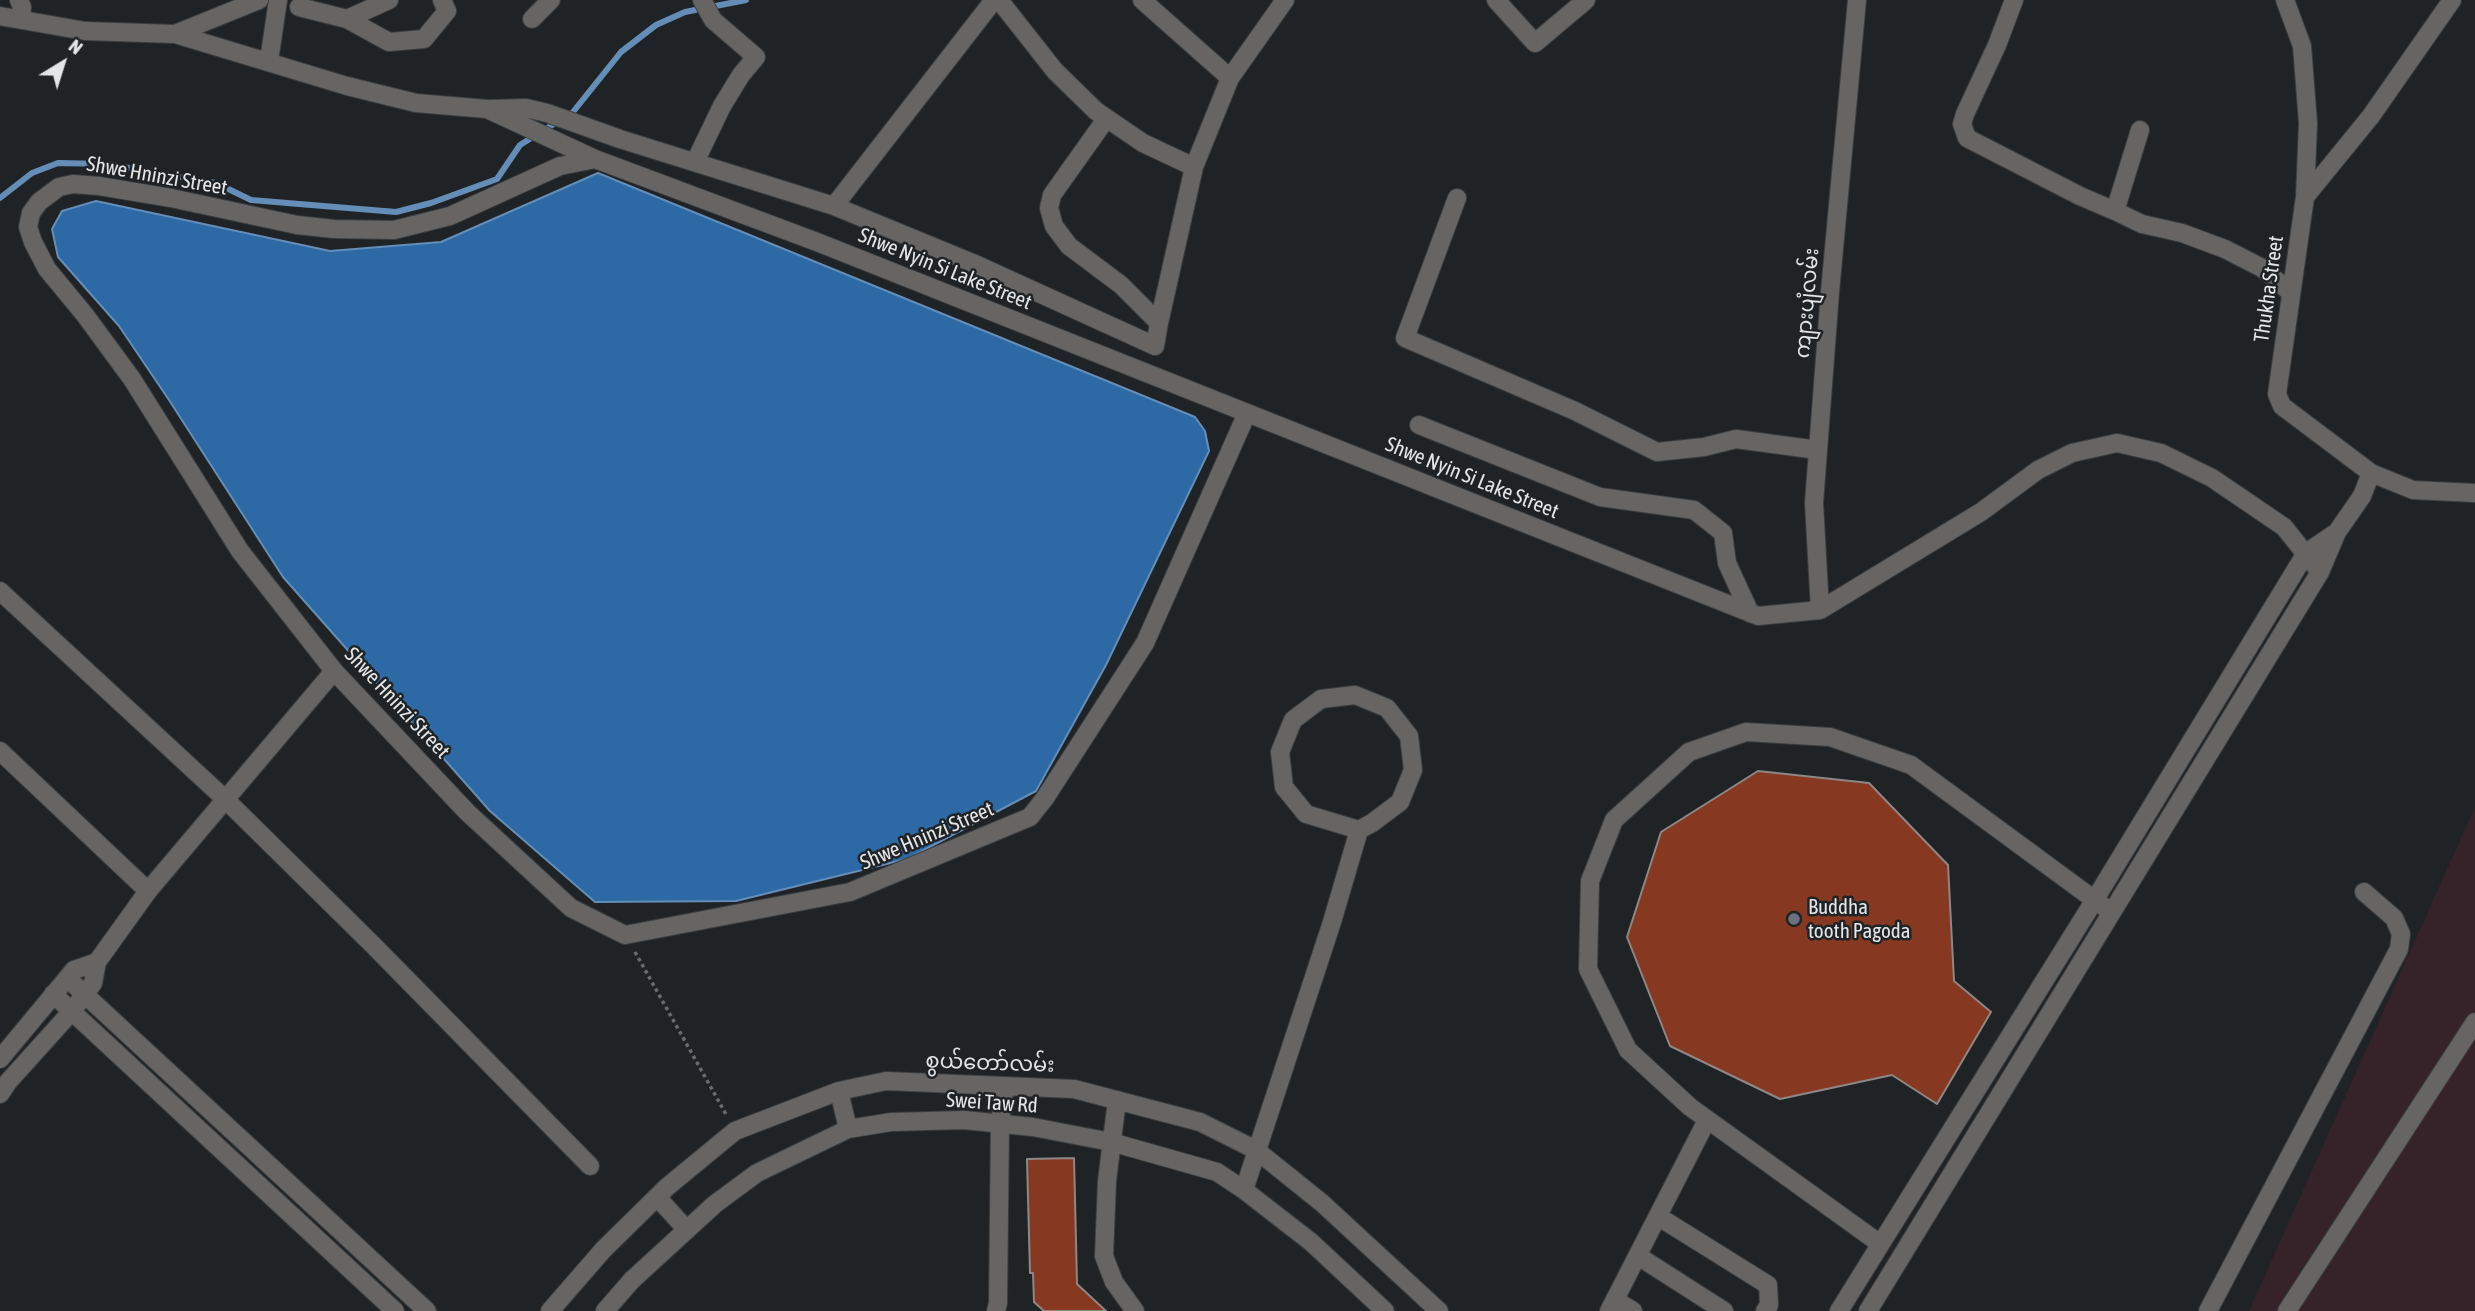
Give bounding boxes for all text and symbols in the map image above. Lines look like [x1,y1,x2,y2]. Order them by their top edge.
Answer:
north arrow [28,28,98,98]
text: N [65,34,87,59]
street label: Shwe Hninzi Street [85,151,229,201]
street label: Shwe Nyin Si Lake Street [855,223,1035,315]
street label: Thukha Street [2249,234,2289,344]
street label: ကျားပျံလမ်း [1790,247,1824,359]
street label: Shwe Nyin Si Lake Street [1382,432,1562,524]
street label: Shwe Hninzi Street [339,642,455,764]
street label: Shwe Hninzi Street [856,797,998,875]
place label: Buddha tooth Pagoda [1808,894,1911,944]
marker: Buddha tooth Pagoda [1786,911,1802,927]
street label: စွယ်တော်လမ်း [925,1048,1055,1078]
street label: Swei Taw Rd [945,1087,1039,1119]

